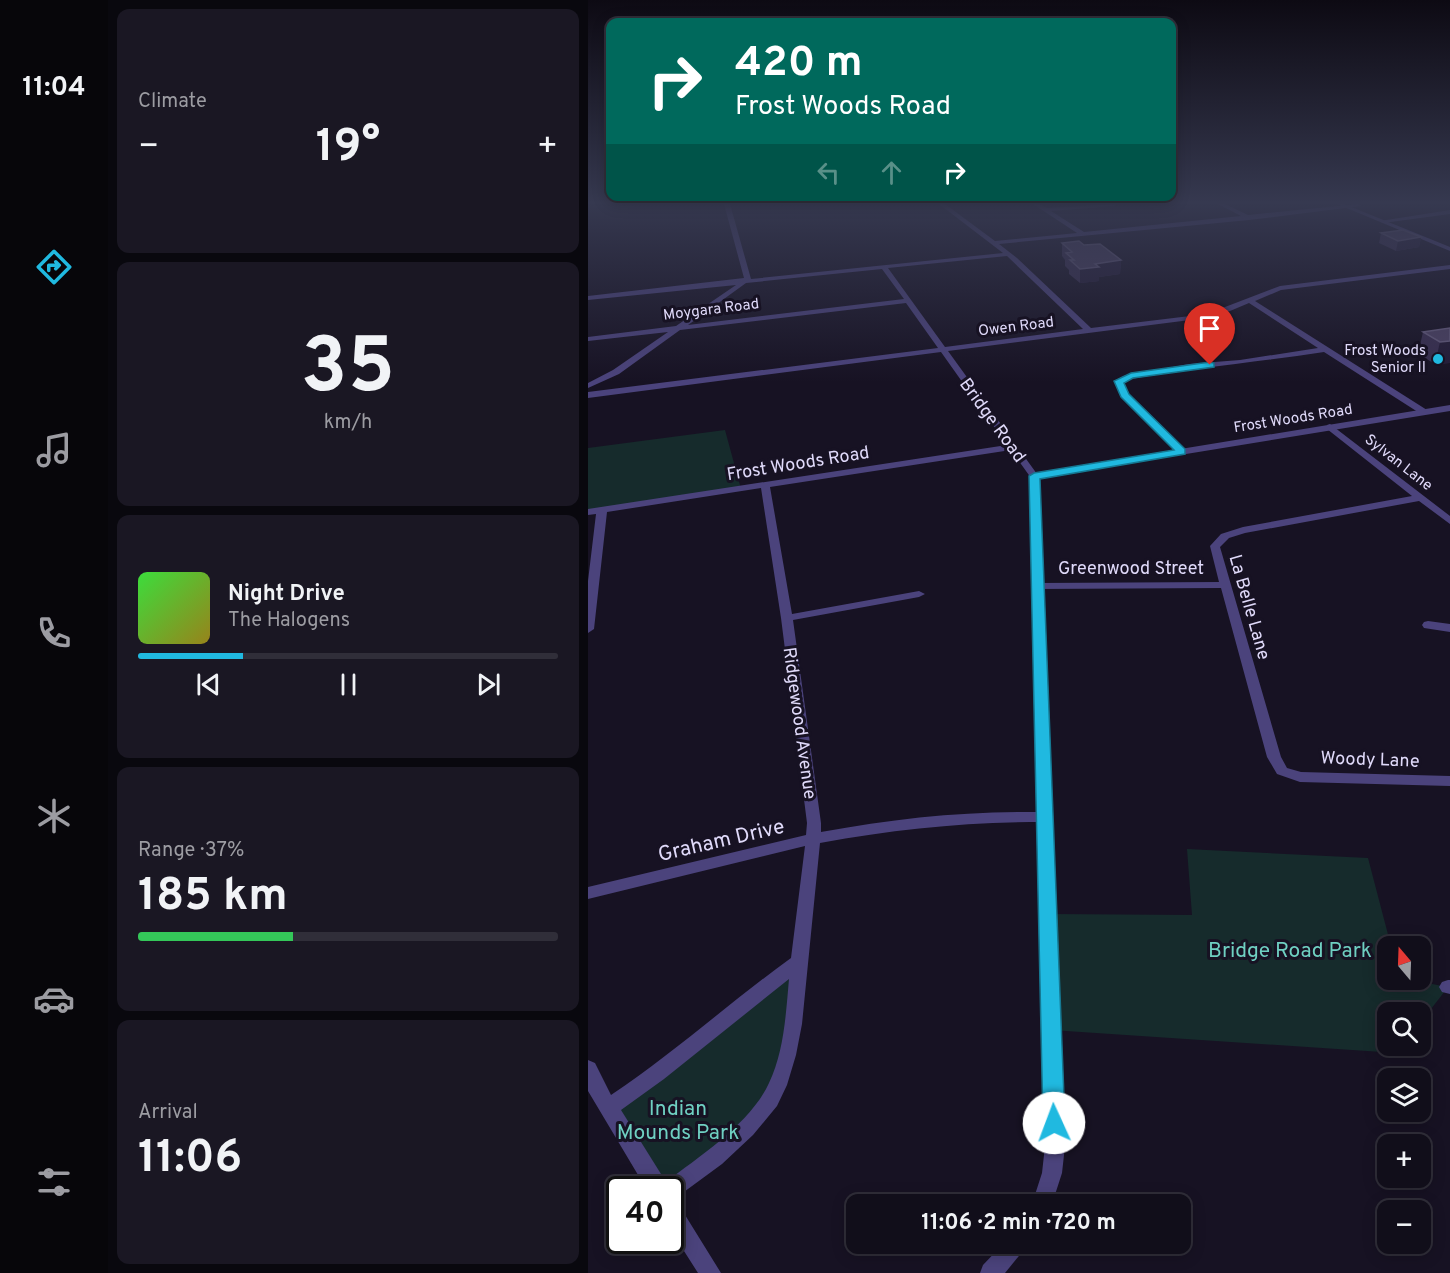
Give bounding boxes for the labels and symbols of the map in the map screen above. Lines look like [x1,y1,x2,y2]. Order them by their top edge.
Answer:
street label: Moygara Road [662,295,760,326]
pin [1184,303,1235,365]
street label: Owen Road [977,313,1055,342]
place label: Frost Woods Senior II [1344,342,1426,378]
marker: Frost Woods Senior II [1431,352,1445,366]
street label: Bridge Road [953,374,1030,468]
street label: Frost Woods Road [1232,401,1354,438]
street label: Sylvan Lane [1360,431,1436,496]
street label: Frost Woods Road [725,442,871,487]
street label: La Belle Lane [1223,552,1275,663]
street label: Greenwood Street [1058,558,1204,581]
street label: Ridgewood Avenue [776,646,821,801]
street label: Woody Lane [1320,747,1420,774]
street label: Graham Drive [655,814,787,869]
north arrow [1377,936,1431,990]
park label: Bridge Road Park [1208,938,1372,965]
position arrow [1022,1091,1086,1155]
park label: Indian Mounds Park [617,1096,739,1147]
speed limit sign: 40 [606,1176,684,1254]

